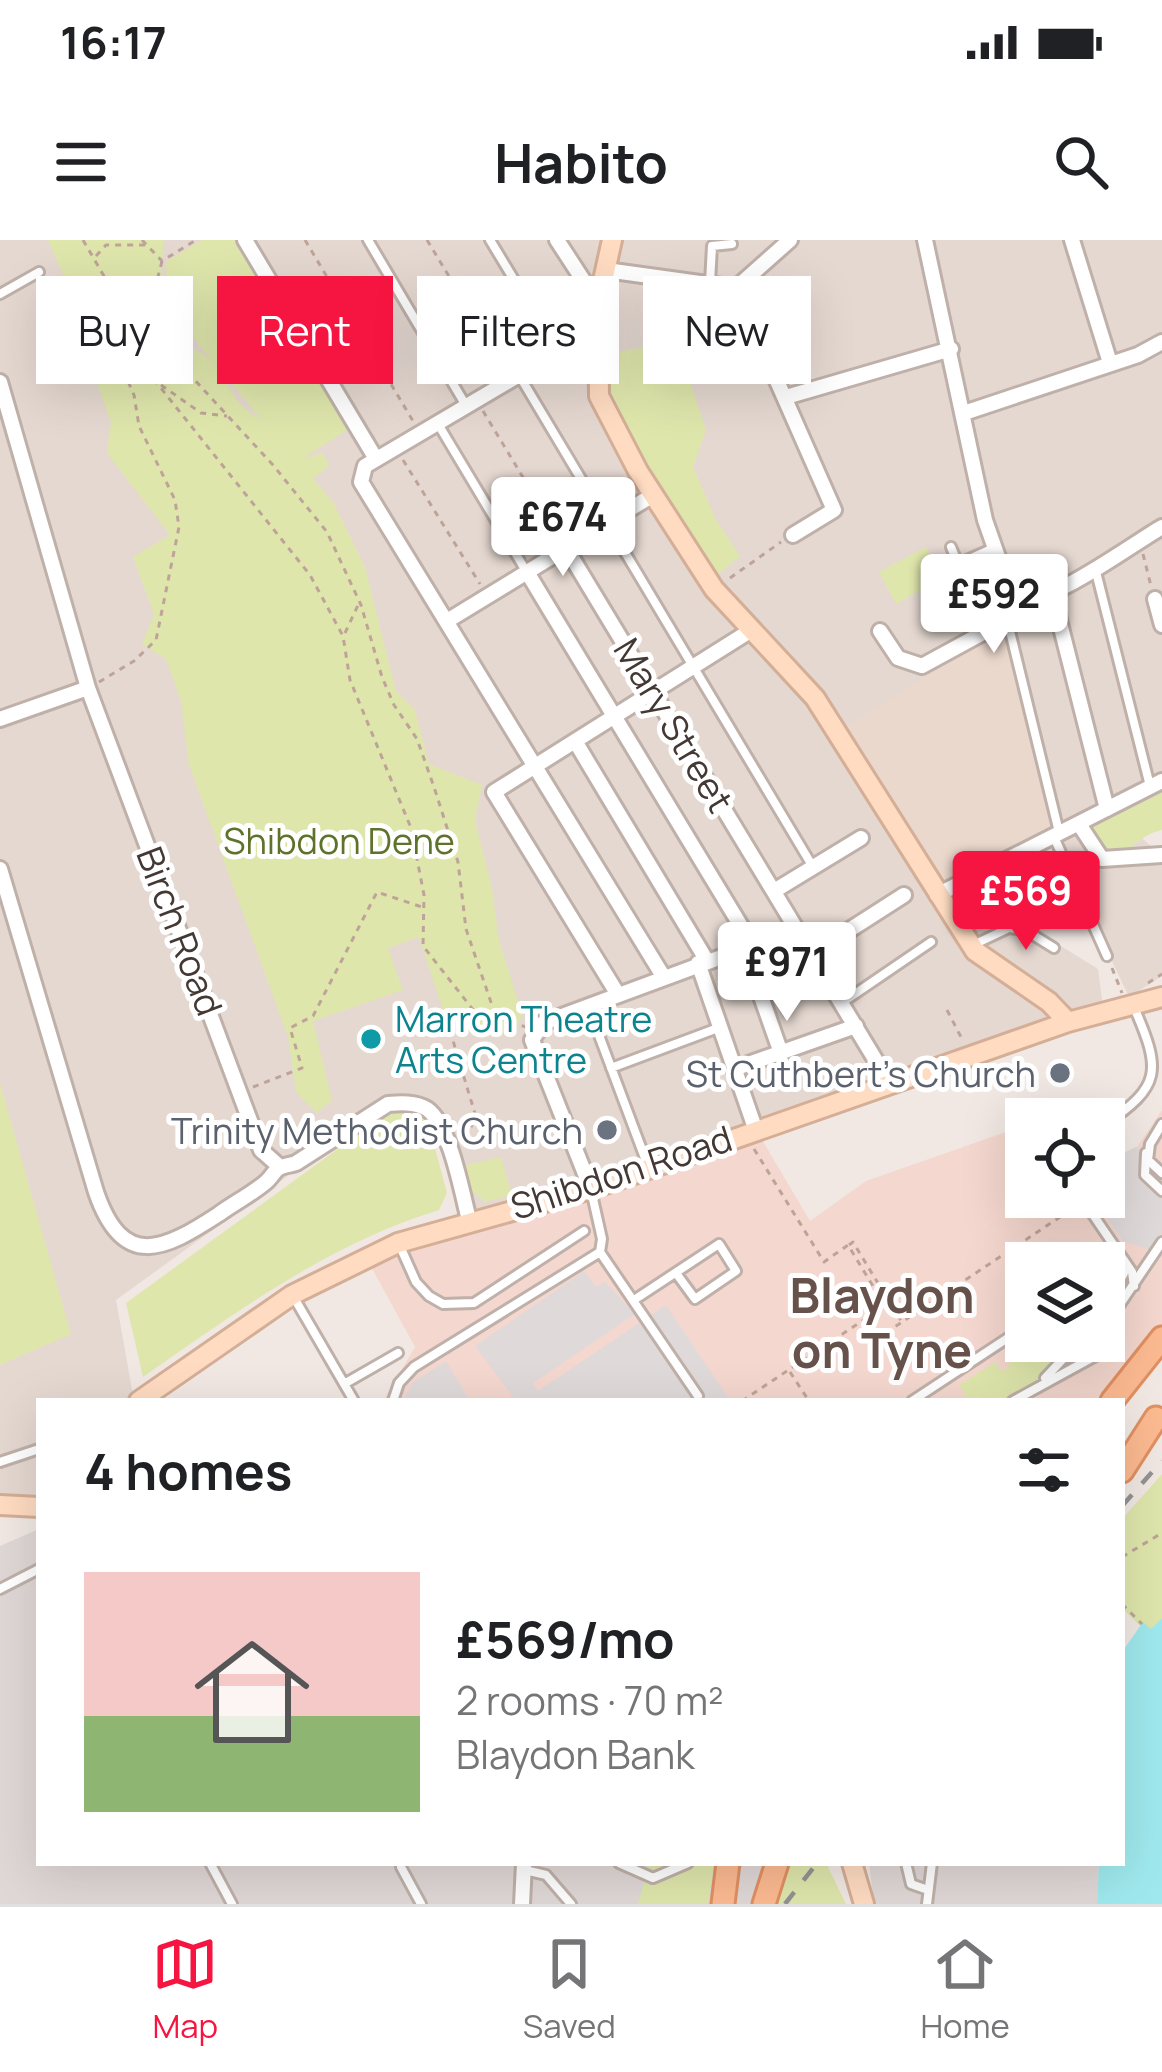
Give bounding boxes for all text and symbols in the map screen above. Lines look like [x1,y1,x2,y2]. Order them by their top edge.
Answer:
text: 16:17 [60,11,167,73]
text: Habito [494,125,668,199]
icon: menu [48,129,114,195]
icon: search [1048,129,1114,195]
chip: Buy [36,276,193,384]
chip: Rent [217,276,393,384]
chip: Filters [417,276,619,384]
chip: New [643,276,811,384]
pin: £674 [492,477,634,579]
text: £674 [518,489,608,543]
pin: £592 [923,554,1065,656]
text: £592 [948,566,1040,620]
street label: Mary Street [603,629,745,821]
park label: Shibdon Dene [223,816,455,865]
street label: Birch Road [125,840,235,1022]
pin: £569 [955,851,1097,953]
text: £569 [980,863,1072,917]
pin: £971 [716,922,858,1024]
text: £971 [745,934,829,988]
place label: Marron Theatre Arts Centre [395,994,652,1084]
marker: Marron Theatre Arts Centre [358,1026,384,1052]
place label: St Cuthbert's Church [686,1049,1036,1098]
marker: St Cuthbert's Church [1047,1060,1073,1086]
map controls [1005,1098,1125,1362]
button: locate [1005,1098,1125,1218]
place label: Trinity Methodist Church [171,1106,583,1155]
street label: Shibdon Road [504,1113,738,1231]
marker: Trinity Methodist Church [594,1117,620,1143]
button: layers [1005,1242,1125,1362]
district label: Blaydon on Tyne [789,1262,975,1382]
text: 4 homes [84,1436,292,1505]
icon: filters [1011,1437,1077,1503]
text: £569/mo [456,1604,675,1673]
icon: home [180,1620,324,1764]
text: 2 rooms · 70 m² [456,1673,724,1727]
text: Blaydon Bank [456,1727,695,1781]
tab: Map [152,1931,218,2048]
tab: Saved [523,1931,616,2048]
tab: Home [920,1931,1010,2048]

